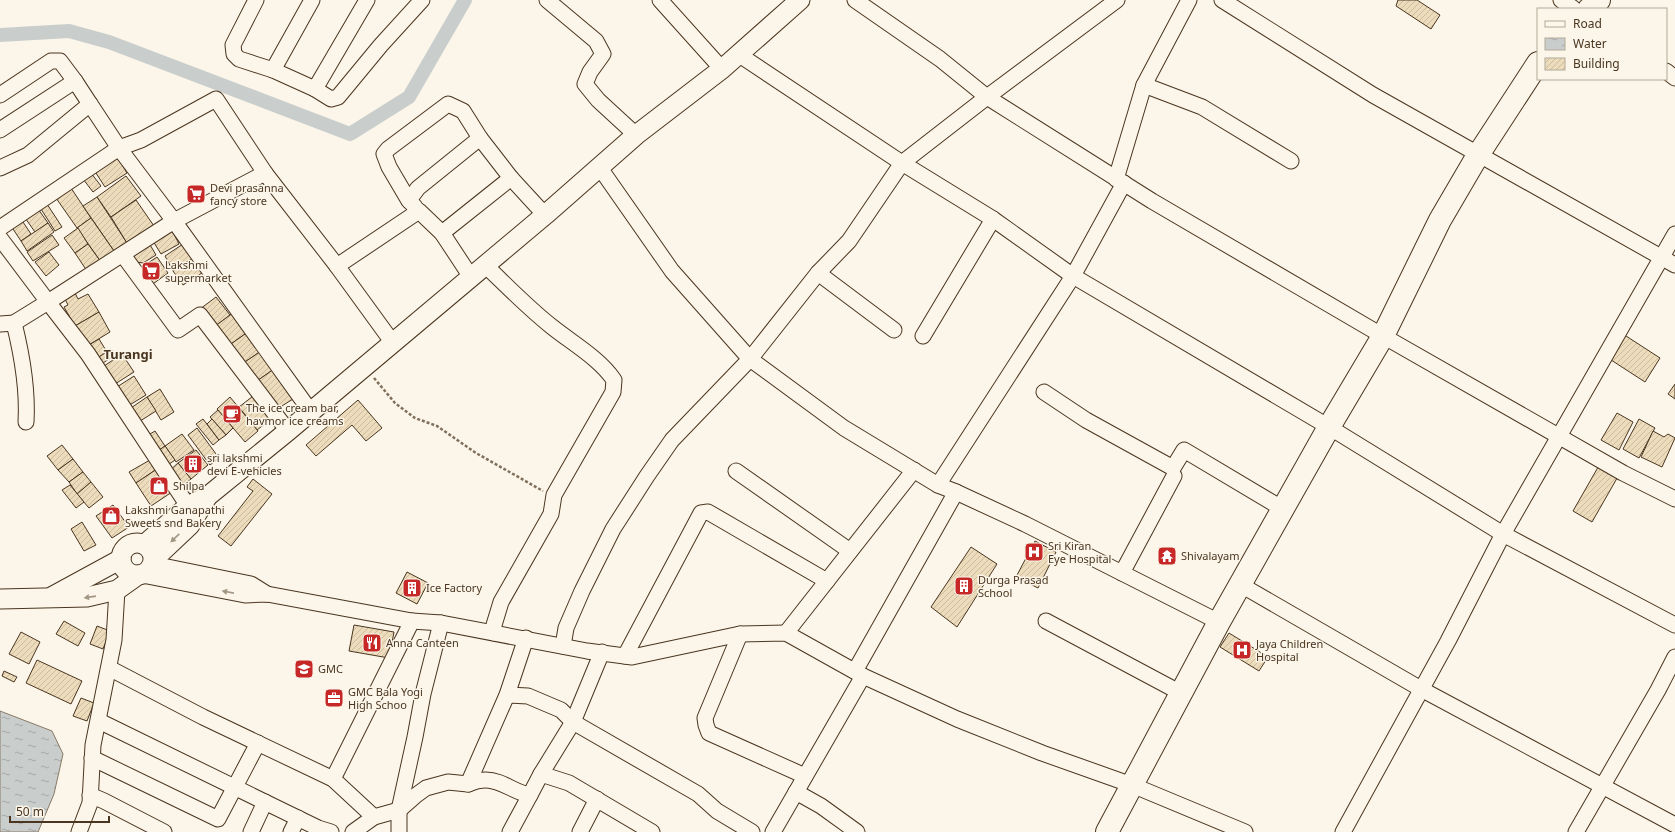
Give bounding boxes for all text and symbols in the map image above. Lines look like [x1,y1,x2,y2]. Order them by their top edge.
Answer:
legend [1537,8,1667,80]
text: Road [1573,15,1602,32]
text: Water [1573,35,1607,52]
text: Building [1573,55,1620,72]
place label: Devi prasanna fancy store [210,180,284,208]
supermarket icon: Devi prasanna fancy store [185,183,207,205]
place label: Lakshmi supermarket [165,257,232,285]
supermarket icon: Lakshmi supermarket [140,260,162,282]
district label: Turangi [103,345,153,363]
place label: The ice cream bar, havmor ice creams [246,400,344,428]
cafe icon: The ice cream bar, havmor ice creams [221,403,243,425]
place label: sri lakshmi devi E-vehicles [207,450,282,478]
building icon: sri lakshmi devi E-vehicles [182,453,204,475]
shop icon: Shilpa [148,475,170,497]
place label: Shilpa [173,478,204,493]
place label: Lakshmi Ganapathi Sweets snd Bakery [125,502,225,530]
shop icon: Lakshmi Ganapathi Sweets snd Bakery [100,505,122,527]
one-way arrow [171,533,180,542]
place label: Sri Kiran Eye Hospital [1048,538,1111,566]
hospital icon: Sri Kiran Eye Hospital [1023,541,1045,563]
temple icon: Shivalayam [1156,545,1178,567]
place label: Shivalayam [1181,548,1240,563]
place label: Durga Prasad School [978,572,1048,600]
building icon: Durga Prasad School [953,575,975,597]
building icon: Ice Factory [401,577,423,599]
place label: Ice Factory [426,580,482,595]
one-way arrow [222,589,234,595]
one-way arrow [84,594,96,600]
restaurant icon: Anna Canteen [361,632,383,654]
place label: Anna Canteen [386,635,459,650]
place label: Jaya Children Hospital [1255,636,1323,664]
hospital icon: Jaya Children Hospital [1231,639,1253,661]
school or university icon: GMC [293,658,315,680]
place label: GMC [318,661,343,676]
place label: GMC Bala Yogi High Schoo [348,684,423,712]
office icon: GMC Bala Yogi High Schoo [323,687,345,709]
scale bar [10,798,109,824]
text: 50 m [16,803,44,820]

